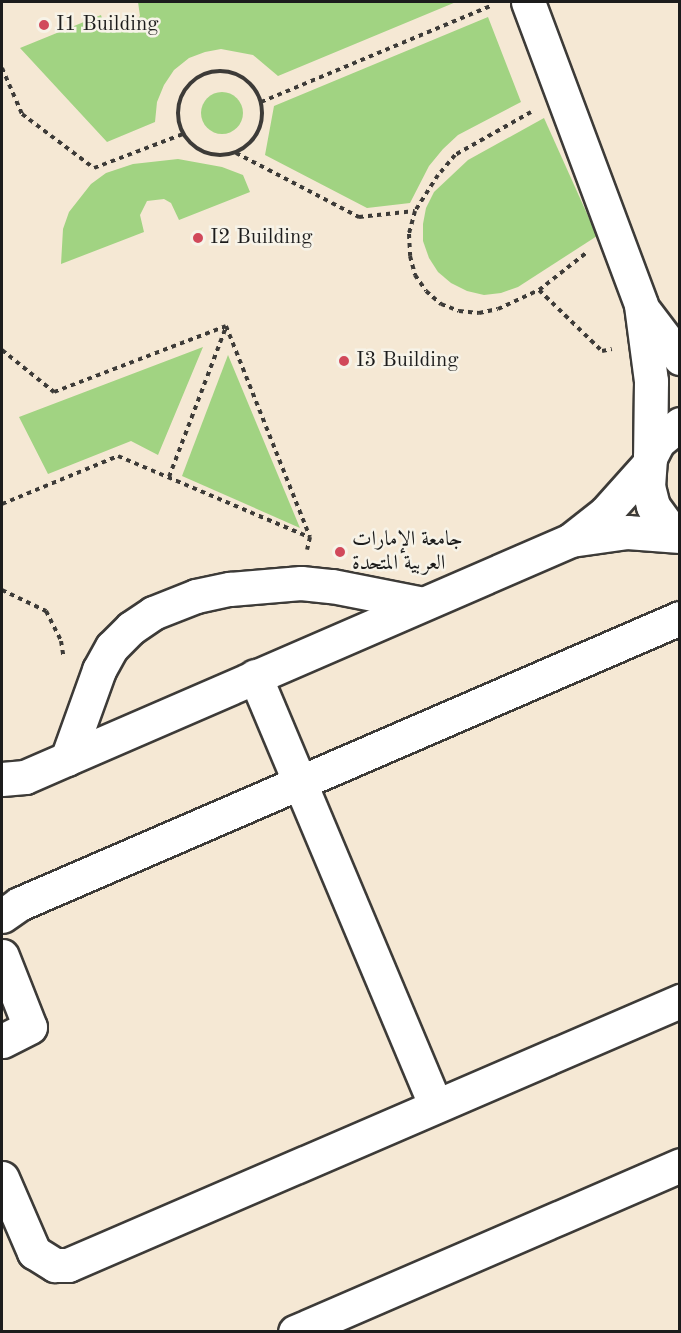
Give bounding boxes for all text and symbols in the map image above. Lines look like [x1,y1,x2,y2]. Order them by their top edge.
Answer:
place label: I1 Building [56,12,159,38]
marker: I1 Building [37,18,51,32]
place label: I2 Building [210,225,313,251]
marker: I2 Building [191,231,205,245]
place label: I3 Building [356,348,459,374]
marker: I3 Building [337,354,351,368]
place label: جامعة الإمارات العربية المتحدة [352,527,463,577]
marker: جامعة الإمارات العربية المتحدة [333,545,347,559]

